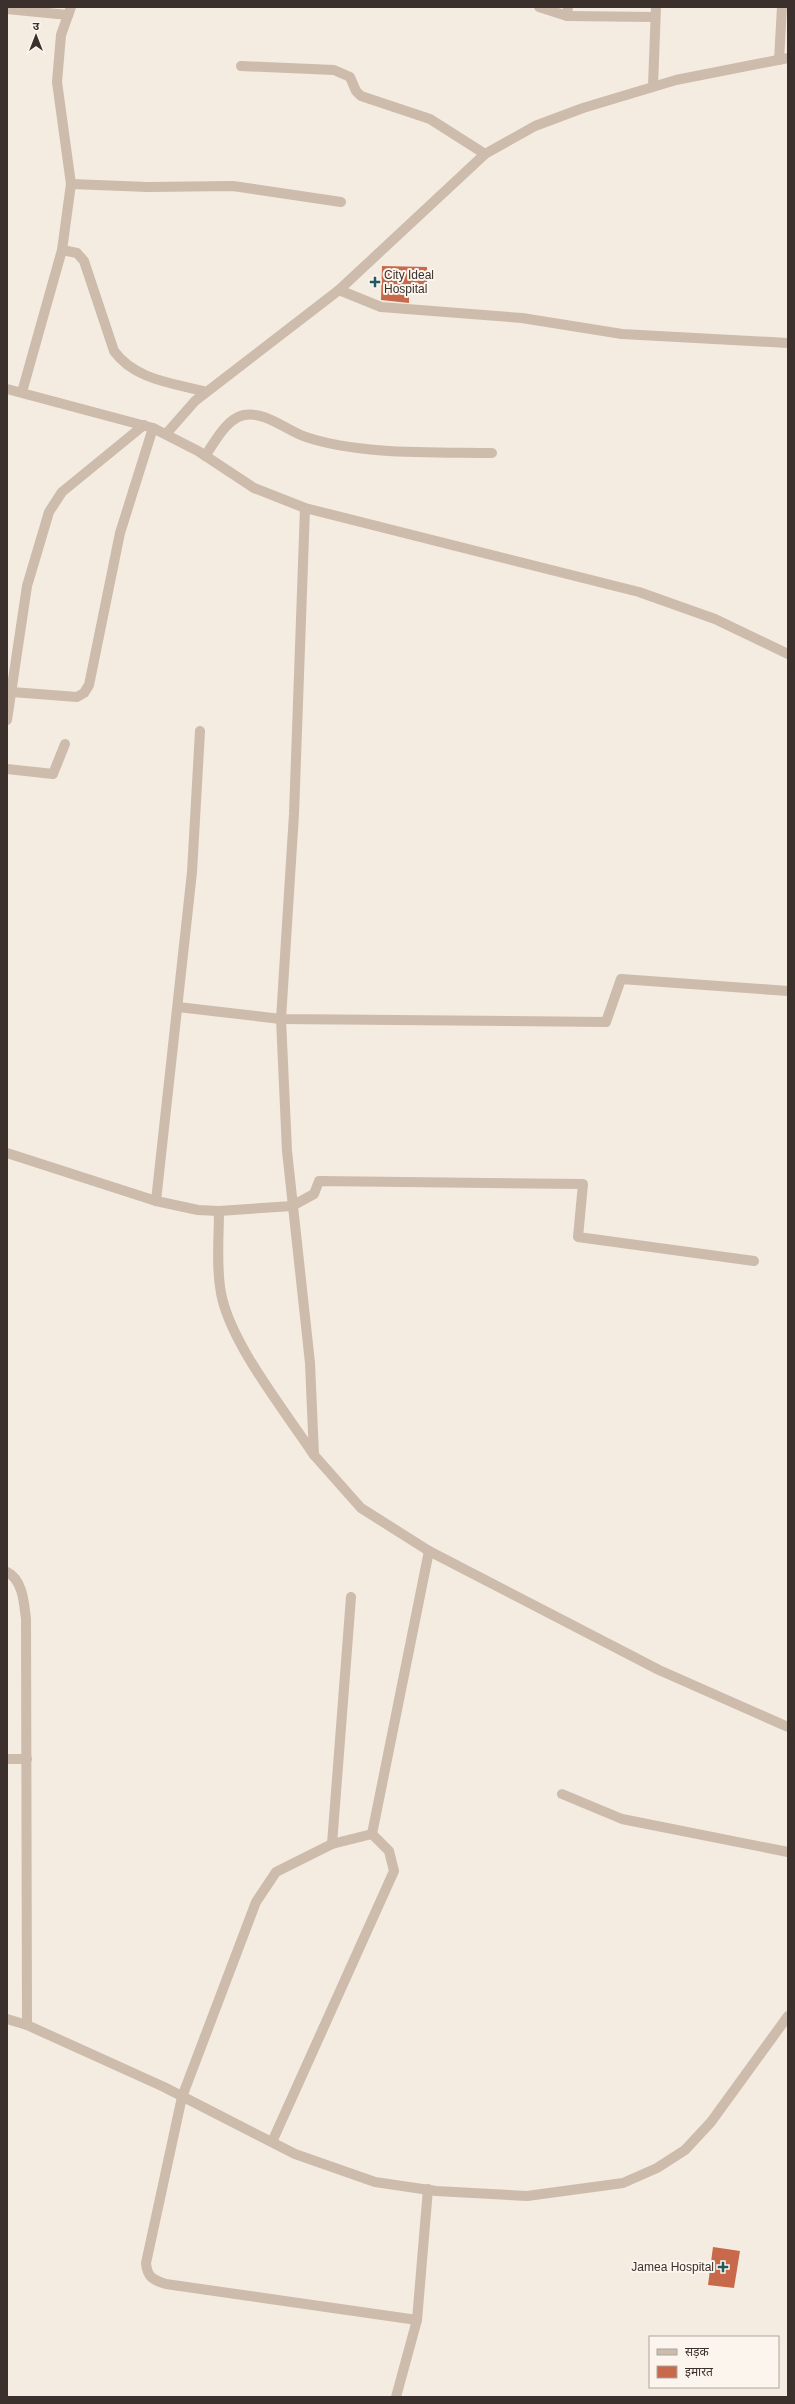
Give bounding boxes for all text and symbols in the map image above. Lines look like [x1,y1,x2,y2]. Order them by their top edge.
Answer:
north arrow [16,16,56,56]
text: उ [33,20,40,32]
place label: City Ideal Hospital [384,268,434,296]
marker: City Ideal Hospital [369,276,381,288]
place label: Jamea Hospital [631,2260,714,2274]
marker: Jamea Hospital [717,2261,729,2273]
legend [649,2336,779,2388]
text: सड़क [685,2345,710,2359]
text: इमारत [685,2365,714,2379]

